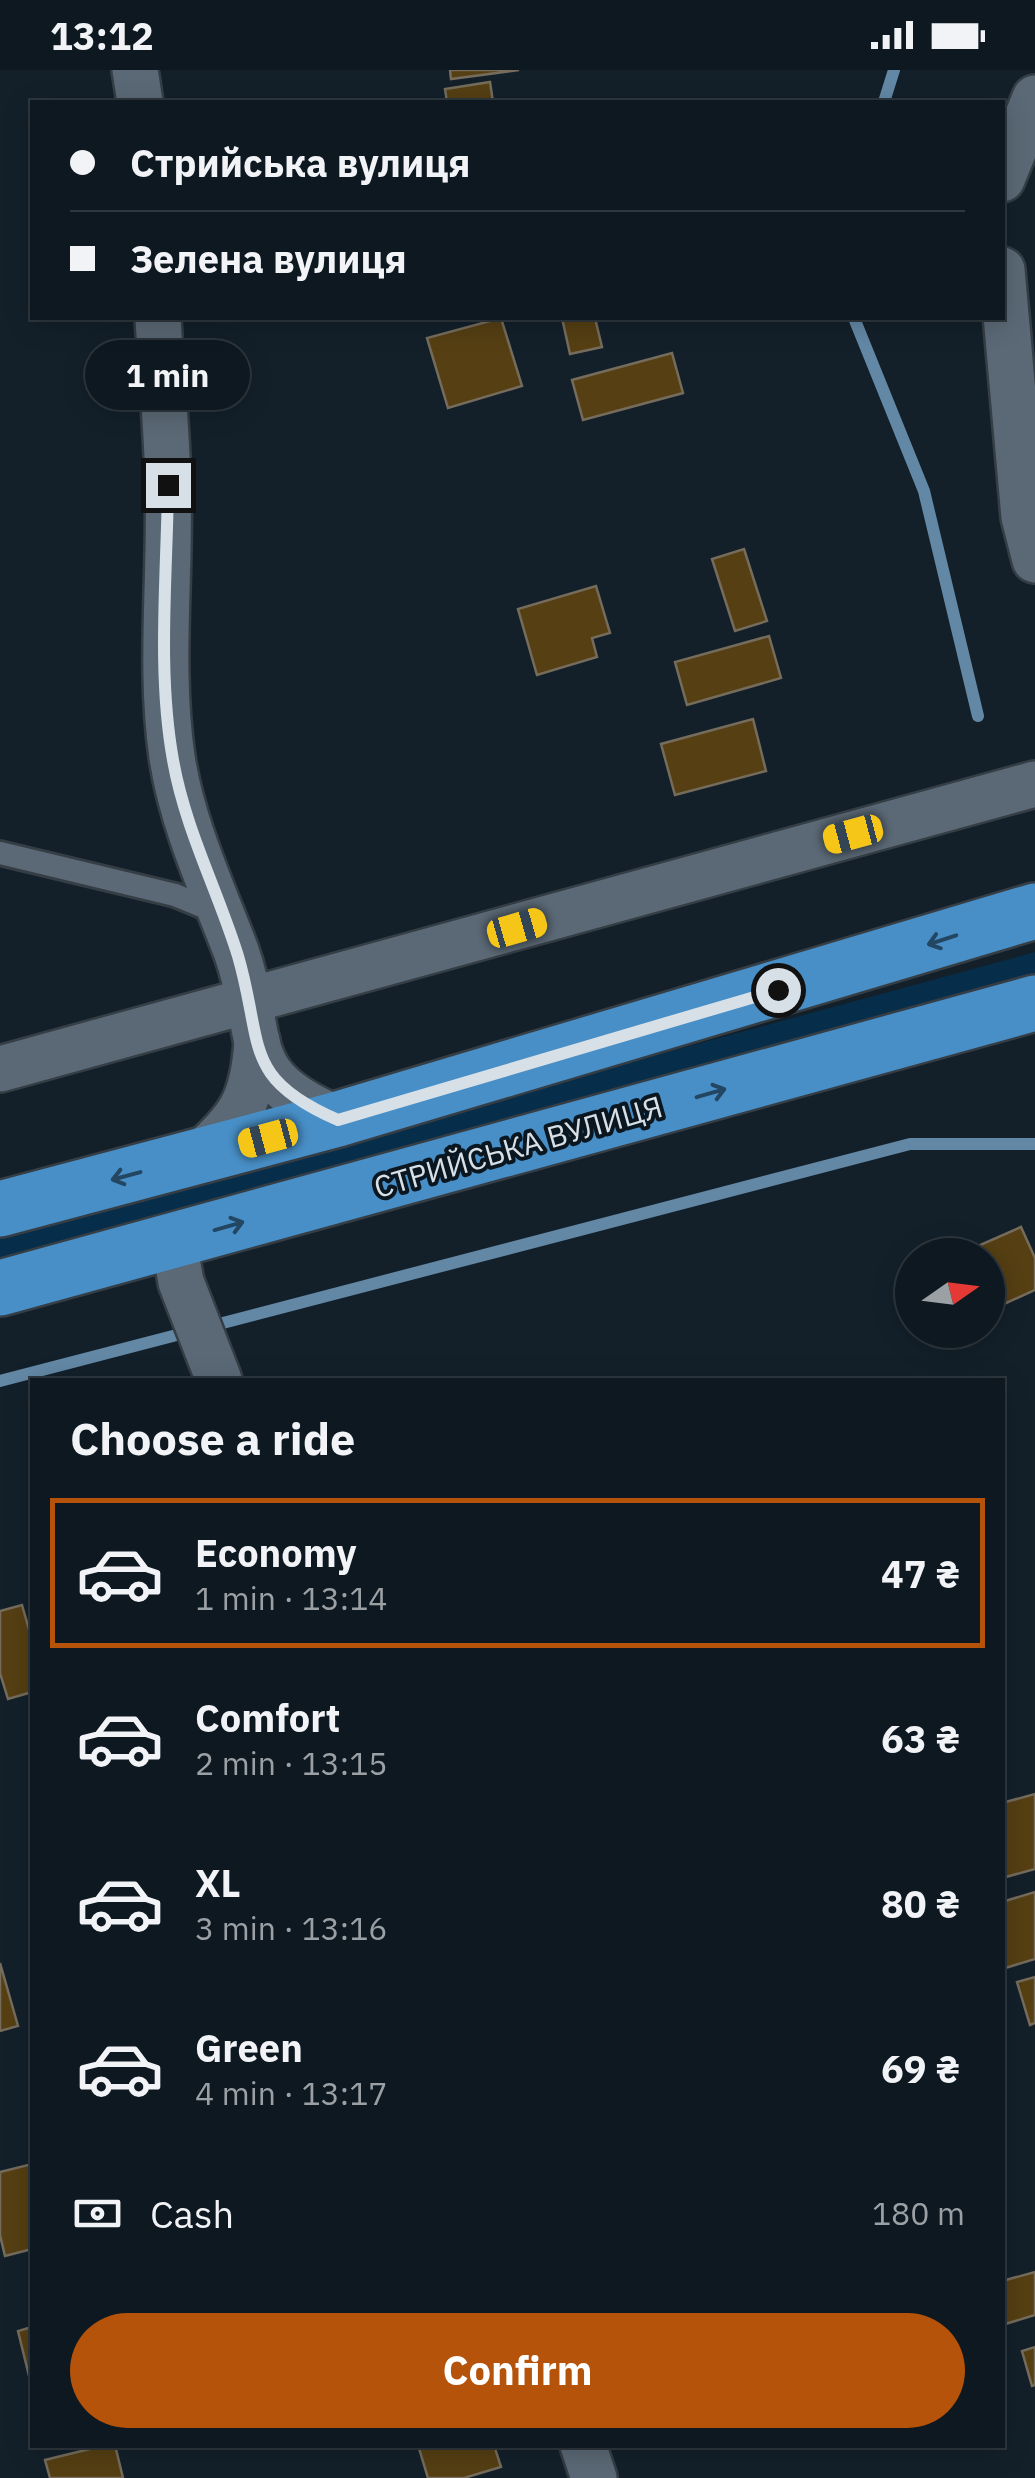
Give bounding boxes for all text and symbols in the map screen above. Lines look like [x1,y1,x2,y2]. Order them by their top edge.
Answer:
text: 13:12 [50,11,154,60]
text: Стрийська вулиця [130,138,471,187]
text: Зелена вулиця [130,234,407,283]
callout: 1 min [86,340,250,410]
text: 1 min [126,354,209,396]
route end [146,463,191,508]
car [820,812,886,856]
car [484,905,550,951]
one-way arrow [927,932,958,950]
route start [756,968,801,1013]
one-way arrow [695,1082,726,1101]
street label: СТРИЙСЬКА ВУЛИЦЯ [369,1086,667,1206]
car [235,1116,301,1160]
one-way arrow [110,1167,142,1186]
one-way arrow [213,1216,245,1235]
north arrow [895,1238,1005,1348]
map controls [895,1238,1005,1348]
text: Choose a ride [70,1409,355,1467]
icon: car [75,1528,165,1618]
text: Economy [195,1528,357,1577]
text: 47 ₴ [881,1549,960,1598]
text: 1 min · 13:14 [195,1577,388,1619]
icon: car [75,1693,165,1783]
text: Comfort [195,1693,340,1742]
text: 63 ₴ [881,1714,960,1763]
text: 2 min · 13:15 [195,1742,388,1784]
icon: car [75,1858,165,1948]
text: XL [195,1858,241,1907]
text: 80 ₴ [881,1879,960,1928]
text: 3 min · 13:16 [195,1907,388,1949]
icon: car [75,2023,165,2113]
text: Green [195,2023,303,2072]
text: 69 ₴ [881,2044,960,2093]
text: 4 min · 13:17 [195,2072,388,2114]
icon: cash [70,2186,125,2241]
text: Cash [150,2189,234,2238]
text: 180 m [872,2192,965,2234]
button: Confirm [70,2313,965,2428]

